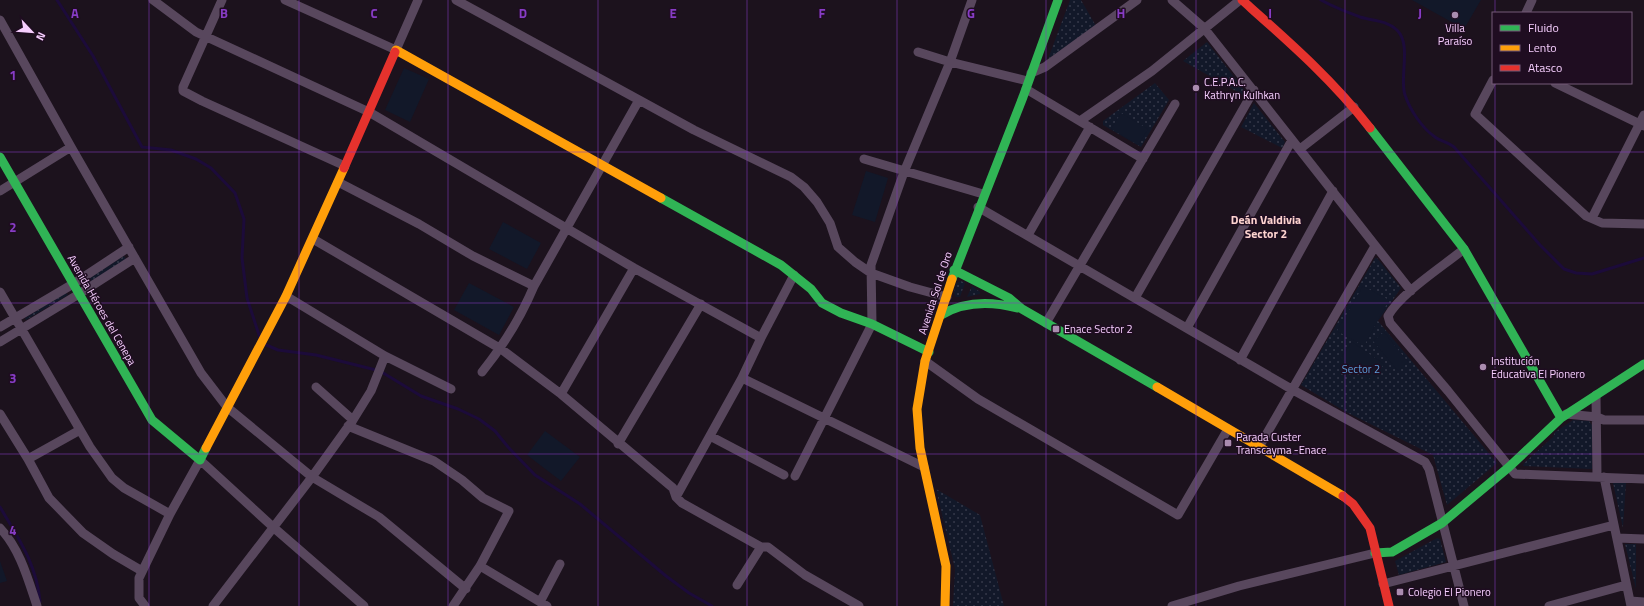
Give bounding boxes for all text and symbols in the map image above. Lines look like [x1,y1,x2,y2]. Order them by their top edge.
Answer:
text: A [71,3,79,23]
text: B [220,3,228,23]
text: C [370,3,378,23]
text: D [519,3,527,23]
text: E [669,3,677,23]
text: F [819,3,826,23]
text: G [967,3,975,23]
text: H [1117,3,1125,23]
text: I [1268,3,1272,23]
text: J [1418,3,1422,23]
marker: Villa Paraíso [1450,10,1460,20]
north arrow [12,12,52,52]
legend [1492,12,1632,84]
text: Fluido [1528,18,1559,37]
place label: Villa Paraíso [1438,20,1472,49]
text: N [32,29,50,43]
text: Lento [1528,38,1557,57]
text: Atasco [1528,58,1562,77]
text: 1 [9,65,17,85]
place label: C.E.P.A.C. Kathryn Kulhkan [1204,74,1280,103]
marker: C.E.P.A.C. Kathryn Kulhkan [1191,83,1201,93]
district label: Deán Valdivia Sector 2 [1231,210,1301,243]
text: 2 [9,217,17,237]
street label: Avenida Sol de Oro [914,249,956,337]
street label: Avenida Héroes del Cenepa [64,252,140,369]
place label: Enace Sector 2 [1064,321,1133,337]
marker: Enace Sector 2 [1051,324,1061,334]
place label: Institución Educativa El Pionero [1491,353,1585,382]
park label: Sector 2 [1342,361,1380,377]
marker: Institución Educativa El Pionero [1478,362,1488,372]
text: 3 [9,368,17,388]
place label: Parada Custer Transcayma -Enace [1236,429,1327,458]
marker: Parada Custer Transcayma -Enace [1223,438,1233,448]
text: 4 [9,520,17,540]
place label: Colegio El Pionero [1408,584,1491,600]
marker: Colegio El Pionero [1395,587,1405,597]

